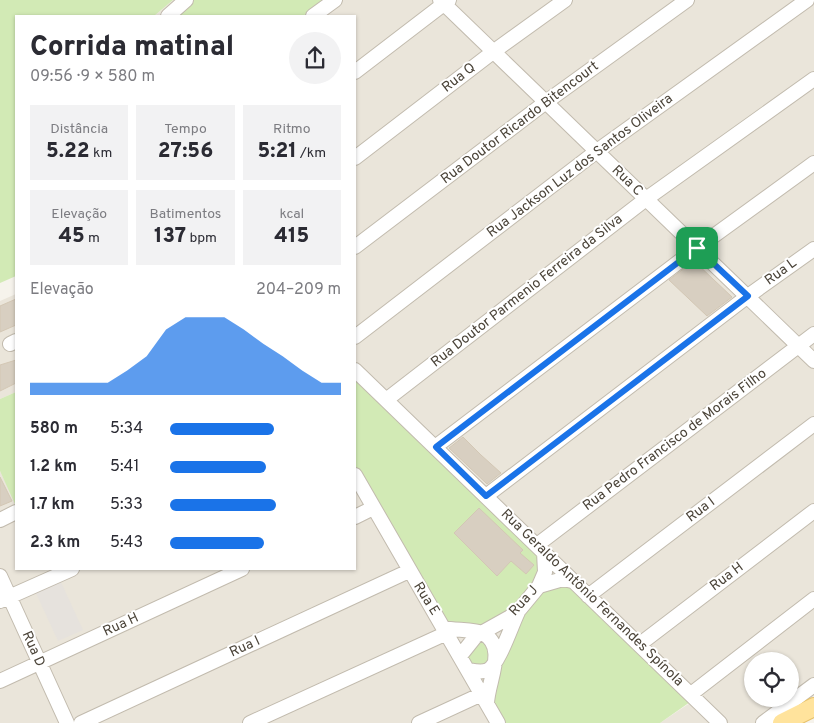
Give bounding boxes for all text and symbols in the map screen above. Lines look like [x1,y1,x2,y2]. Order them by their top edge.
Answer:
text: Corrida matinal [30,30,234,66]
button: share [289,32,341,84]
street label: Rua Doutor Ricardo Bitencourt [438,58,602,188]
street label: Rua Q [439,60,479,96]
text: 09:56 · 9 × 580 m [30,67,155,87]
street label: Rua Jackson Luz dos Santos Oliveira [484,90,676,242]
text: Distância [50,121,108,138]
text: Tempo [164,121,207,138]
text: Ritmo [273,121,311,138]
text: 5.22 [46,138,90,165]
text: 27:56 [158,138,213,165]
text: 5:21 [257,138,297,165]
text: km [90,145,112,162]
text: /km [297,145,326,162]
street label: Rua C [608,162,646,200]
text: Elevação [51,206,107,223]
text: Batimentos [150,206,221,223]
text: kcal [279,206,304,223]
street label: Rua Doutor Parmenio Ferreira da Silva [428,211,626,371]
text: 45 [58,223,85,250]
text: 137 [154,223,186,250]
text: 415 [274,223,309,250]
pin [676,227,718,269]
text: m [85,230,100,247]
text: bpm [186,230,217,247]
icon: arrive [683,234,711,262]
street label: Rua L [762,255,801,289]
text: Elevação [30,280,94,300]
text: 204–209 m [256,280,341,300]
street label: Rua Pedro Francisco de Morais Filho [580,365,770,515]
text: 580 m [30,419,78,439]
text: 5:34 [110,419,143,439]
text: 1.2 km [30,457,77,477]
text: 5:41 [110,457,139,477]
street label: Rua I [683,494,719,526]
text: 1.7 km [30,495,75,515]
text: 5:33 [110,495,143,515]
street label: Rua Geraldo Antônio Fernandes Spínola [497,506,687,690]
text: 2.3 km [30,533,80,553]
text: 5:43 [110,533,143,553]
street label: Rua H [707,559,747,595]
street label: Rua E [409,579,443,619]
street label: Rua J [506,582,542,620]
street label: Rua H [100,609,142,641]
street label: Rua D [18,629,48,669]
street label: Rua I [227,633,263,661]
map controls [744,652,799,707]
button: locate [744,652,799,707]

